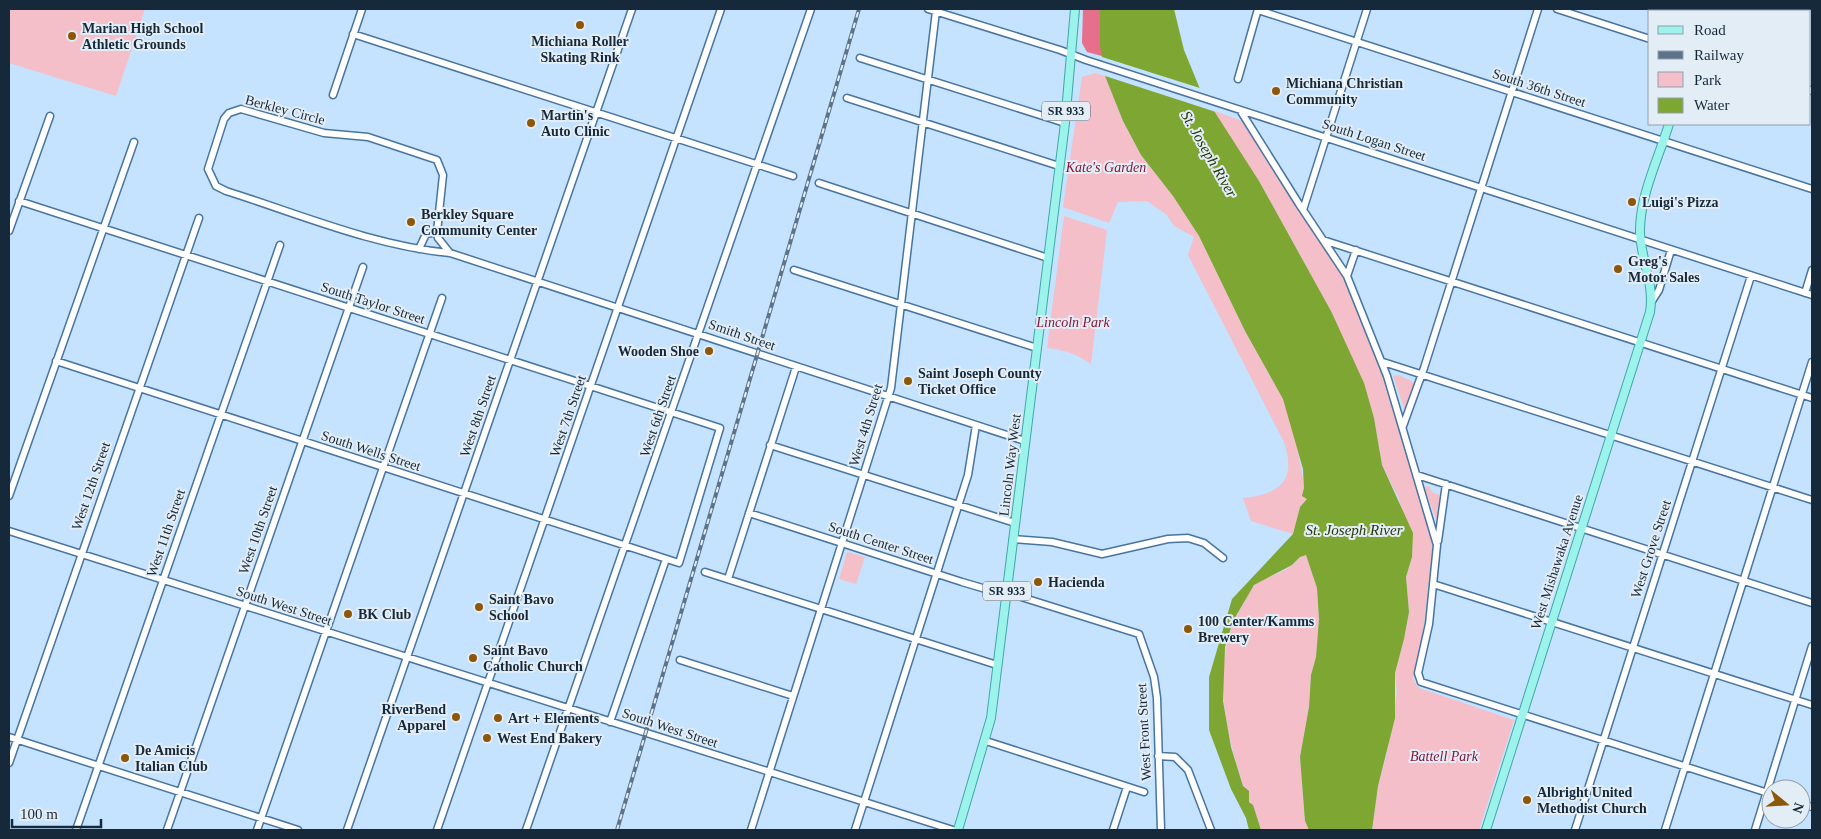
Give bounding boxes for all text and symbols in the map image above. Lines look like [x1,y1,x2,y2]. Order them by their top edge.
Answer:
legend [1648,10,1811,125]
marker: Michiana Roller Skating Rink [574,19,586,31]
place label: Marian High School Athletic Grounds [82,21,203,52]
text: Road [1694,22,1726,38]
marker: Marian High School Athletic Grounds [66,30,78,42]
place label: Michiana Roller Skating Rink [531,34,629,65]
text: Railway [1694,47,1744,63]
street label: South 36th Street [1490,66,1588,110]
text: Park [1694,72,1722,88]
place label: Michiana Christian Community [1286,76,1403,107]
marker: Michiana Christian Community [1270,85,1282,97]
street label: Berkley Circle [243,92,327,128]
text: Water [1694,97,1729,113]
road number: SR 933 [1042,102,1090,120]
place label: Martin's Auto Clinic [541,108,610,139]
water label: St. Joseph River [1178,108,1240,200]
street label: South Logan Street [1320,116,1428,164]
marker: Martin's Auto Clinic [525,117,537,129]
park label: Kate's Garden [1065,160,1146,175]
place label: Luigi's Pizza [1642,195,1719,210]
marker: Luigi's Pizza [1626,196,1638,208]
place label: Berkley Square Community Center [421,207,537,238]
marker: Berkley Square Community Center [405,216,417,228]
place label: Greg's Motor Sales [1628,254,1700,285]
marker: Greg's Motor Sales [1612,263,1624,275]
street label: South Taylor Street [319,279,427,327]
park label: Lincoln Park [1035,315,1111,330]
street label: Smith Street [707,317,777,353]
place label: Wooden Shoe [618,344,699,359]
marker: Wooden Shoe [703,345,715,357]
place label: Saint Joseph County Ticket Office [918,366,1042,397]
street label: West 8th Street [457,373,499,459]
street label: West 7th Street [547,373,589,459]
street label: West 6th Street [637,373,679,459]
marker: Saint Joseph County Ticket Office [902,375,914,387]
street label: West 4th Street [846,382,886,468]
street label: Lincoln Way West [996,413,1024,517]
street label: South Wells Street [319,428,423,474]
street label: West 12th Street [69,440,113,532]
street label: West 10th Street [236,484,280,576]
street label: West 11th Street [144,487,188,579]
street label: West Mishawaka Avenue [1528,493,1586,631]
street label: West Grove Street [1628,498,1674,600]
street label: South Center Street [827,519,936,567]
water label: St. Joseph River [1305,522,1403,538]
place label: Hacienda [1048,575,1105,590]
marker: Hacienda [1032,576,1044,588]
road number: SR 933 [983,582,1031,600]
street label: South West Street [234,583,334,629]
place label: Saint Bavo School [489,592,554,623]
marker: Saint Bavo School [473,601,485,613]
place label: BK Club [358,607,412,622]
marker: BK Club [342,608,354,620]
place label: 100 Center/Kamms Brewery [1198,614,1315,645]
marker: 100 Center/Kamms Brewery [1182,623,1194,635]
place label: Saint Bavo Catholic Church [483,643,583,674]
marker: Saint Bavo Catholic Church [467,652,479,664]
street label: West Front Street [1134,683,1154,781]
place label: RiverBend Apparel [381,702,446,733]
street label: South West Street [620,705,720,751]
marker: RiverBend Apparel [450,711,462,723]
place label: Art + Elements [508,711,600,726]
marker: Art + Elements [492,712,504,724]
place label: West End Bakery [497,731,602,746]
marker: West End Bakery [481,732,493,744]
place label: De Amicis Italian Club [135,743,208,774]
park label: Battell Park [1410,749,1479,764]
marker: De Amicis Italian Club [119,752,131,764]
north arrow [1761,779,1811,829]
place label: Albright United Methodist Church [1537,785,1647,816]
marker: Albright United Methodist Church [1521,794,1533,806]
scale bar [12,796,101,828]
text: N [1789,801,1807,815]
text: 100 m [20,806,58,822]

